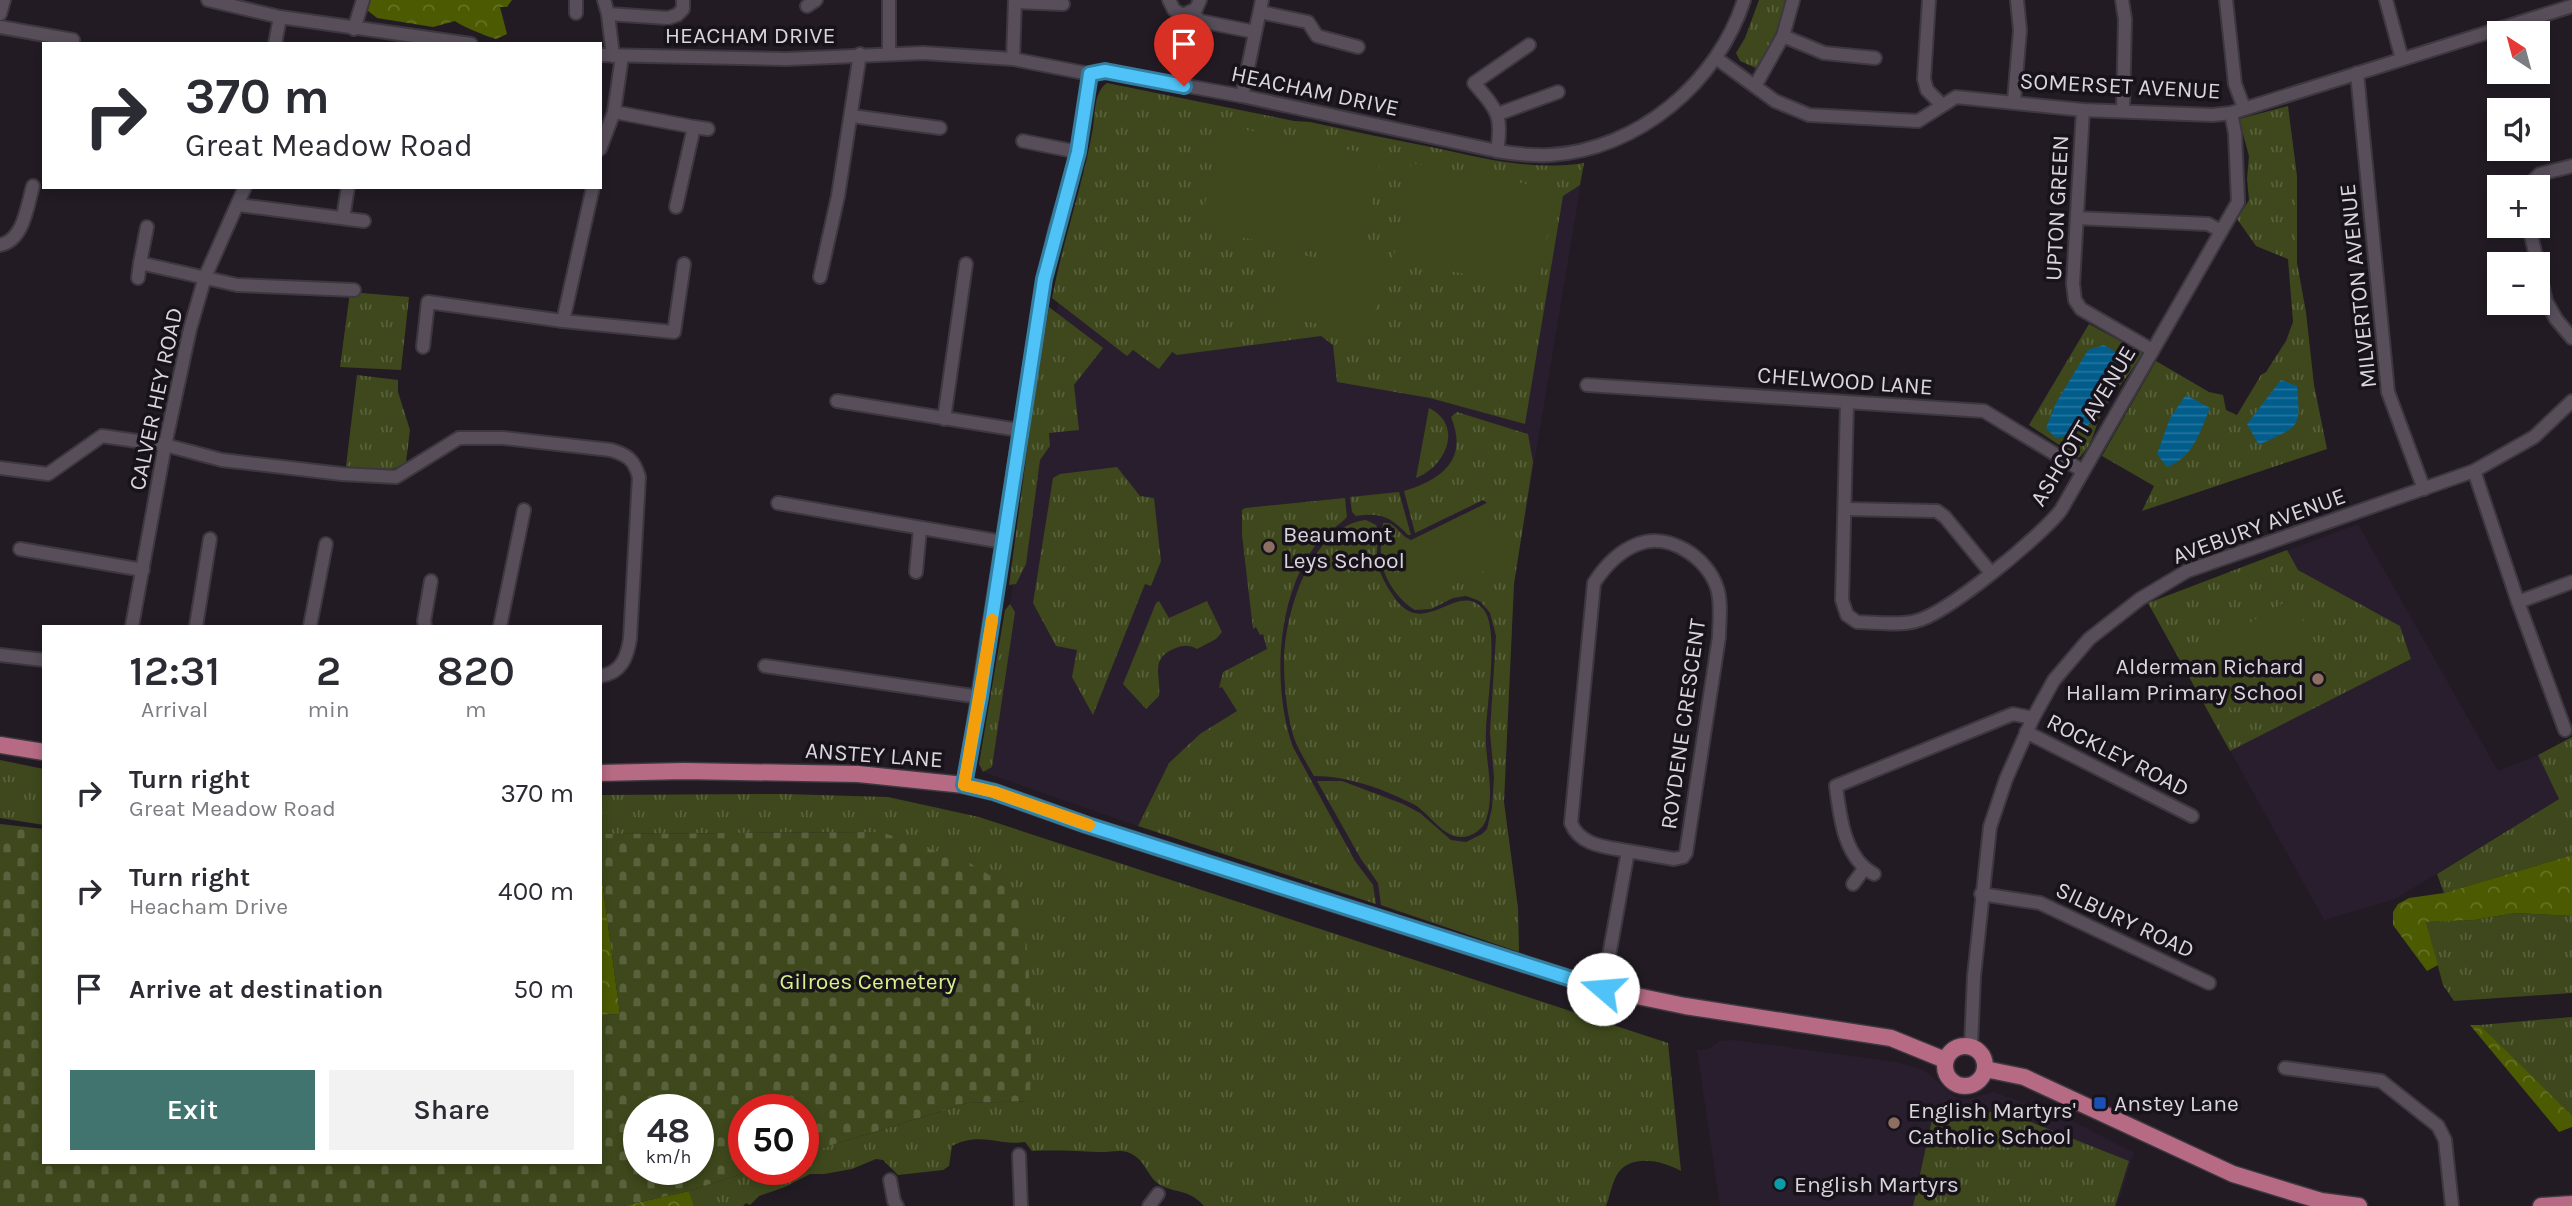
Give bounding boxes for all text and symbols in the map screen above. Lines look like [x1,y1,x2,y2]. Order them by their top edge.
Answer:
pin [1154,14,1214,86]
north arrow [2487,21,2550,84]
map controls [2487,21,2550,315]
street label: HEACHAM DRIVE [665,22,835,49]
icon: arrive [1165,25,1203,63]
street label: HEACHAM DRIVE [1229,60,1401,122]
street label: SOMERSET AVENUE [2019,67,2221,105]
text: 370 m [185,68,330,125]
icon: right [70,70,161,161]
button: sound [2487,98,2550,161]
text: Great Meadow Road [185,127,473,164]
street label: UPTON GREEN [2040,134,2074,282]
button: + [2487,175,2550,238]
street label: MILVERTON AVENUE [2334,183,2382,389]
button: − [2487,252,2550,315]
street label: CALVER HEY ROAD [123,305,189,493]
street label: ASHCOTT AVENUE [2025,341,2141,511]
street label: CHELWOOD LANE [1756,361,1934,401]
street label: AVEBURY AVENUE [2169,482,2349,570]
place label: Beaumont Leys School [1283,521,1405,574]
marker: Beaumont Leys School [1261,539,1277,555]
street label: ROYDENE CRESCENT [1655,616,1711,831]
text: 12:31 [129,646,220,696]
text: 2 [316,646,341,696]
text: 820 [437,646,515,696]
place label: Alderman Richard Hallam Primary School [2066,653,2304,706]
marker: Alderman Richard Hallam Primary School [2310,671,2326,687]
text: Arrival [141,696,208,723]
text: min [307,696,350,723]
text: m [465,696,487,723]
street label: ROCKLEY ROAD [2042,708,2194,802]
street label: ANSTEY LANE [804,737,944,773]
text: Turn right [129,764,250,795]
icon: right [70,774,108,812]
text: 370 m [501,778,574,809]
text: Great Meadow Road [129,795,336,822]
text: Turn right [129,862,250,893]
icon: right [70,872,108,910]
text: 400 m [498,876,574,907]
street label: SILBURY ROAD [2051,876,2199,964]
text: Heacham Drive [129,893,288,920]
position arrow [1566,952,1640,1026]
park label: Gilroes Cemetery [779,968,957,995]
icon: arrive [70,970,108,1008]
text: Arrive at destination [129,974,383,1005]
text: 50 m [513,974,574,1005]
button: Exit [70,1070,315,1150]
button: Share [329,1070,574,1150]
place label: Anstey Lane [2114,1090,2239,1117]
speed limit sign: 50 [728,1094,819,1185]
marker: Anstey Lane [2092,1095,2108,1111]
place label: English Martyrs' Catholic School [1908,1097,2076,1150]
text: 48 [647,1110,690,1151]
marker: English Martyrs' Catholic School [1886,1115,1902,1131]
text: km/h [646,1146,691,1168]
place label: English Martyrs [1794,1171,1959,1198]
marker: English Martyrs [1772,1176,1788,1192]

